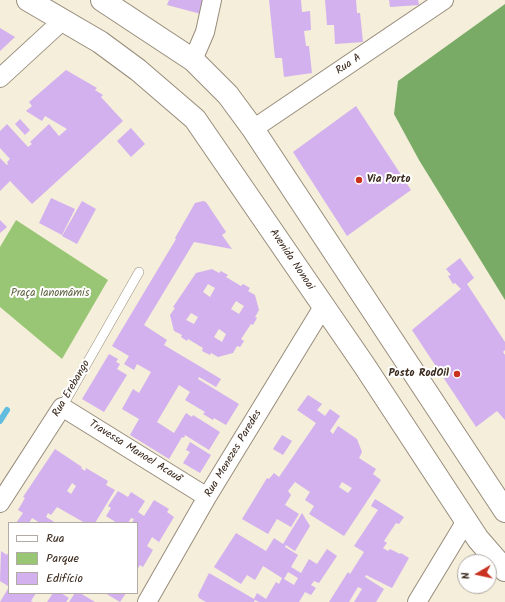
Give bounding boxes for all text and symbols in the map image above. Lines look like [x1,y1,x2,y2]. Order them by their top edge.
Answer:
street label: Rua A [334,52,364,78]
place label: Via Porto [367,173,411,187]
marker: Via Porto [354,175,364,185]
street label: Avenida Nonoai [266,227,316,293]
park label: Praça Ianomâmis [11,287,89,301]
street label: Rua Erebango [50,358,94,420]
place label: Posto RodOil [388,367,449,381]
marker: Posto RodOil [452,369,462,379]
street label: Rua Menezes Paredes [203,408,265,500]
street label: Travessa Manoel Acauã [86,418,184,486]
legend [8,522,138,594]
text: Rua [46,529,64,548]
text: Parque [46,549,79,568]
north arrow [457,554,497,594]
text: Edifício [46,569,83,588]
text: N [457,571,476,581]

